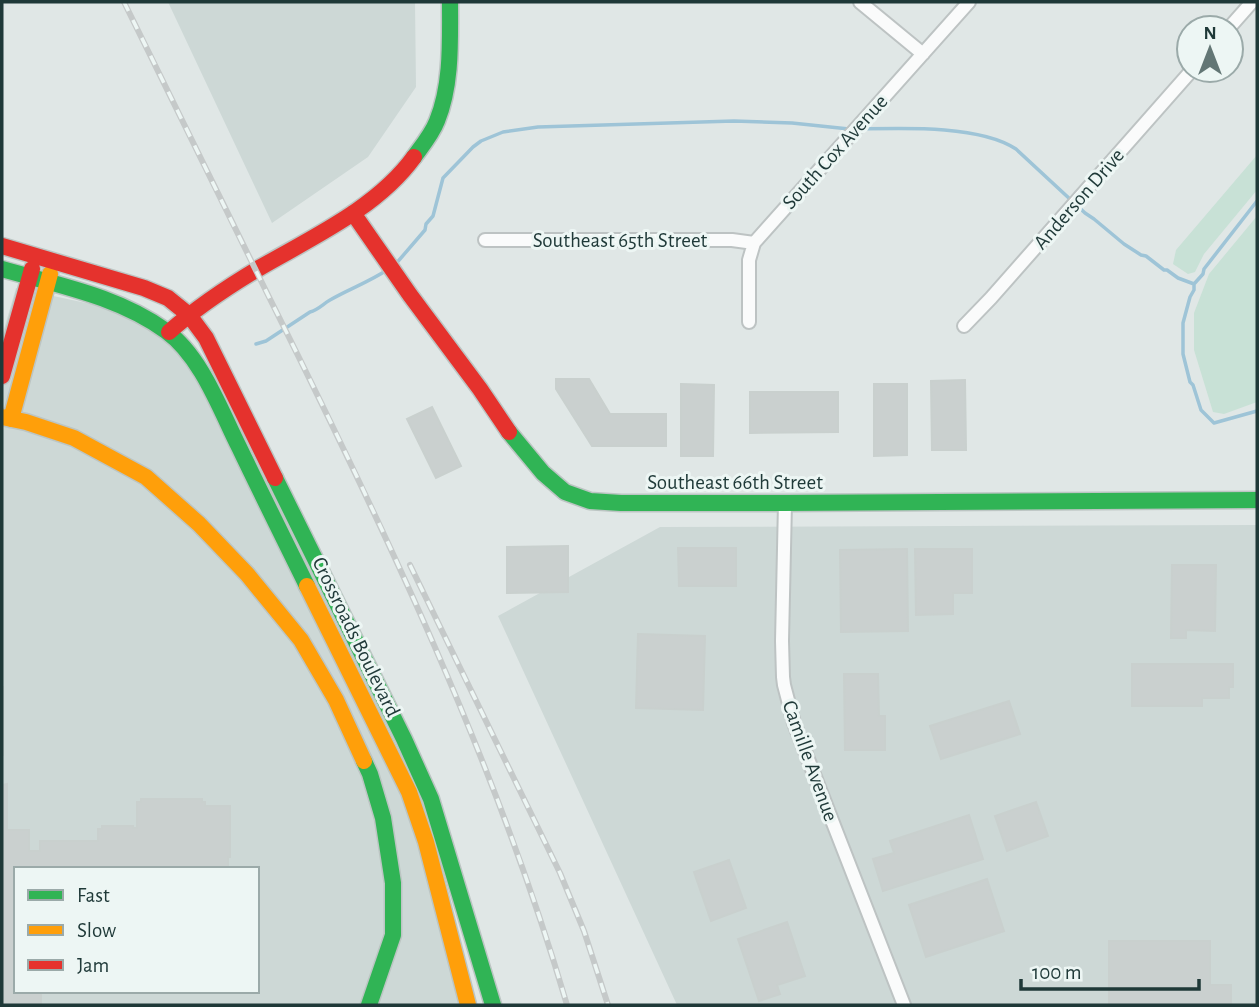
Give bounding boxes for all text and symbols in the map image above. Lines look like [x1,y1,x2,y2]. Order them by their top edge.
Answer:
north arrow [1175,14,1245,84]
text: N [1203,24,1217,43]
street label: South Cox Avenue [778,91,892,213]
street label: Anderson Drive [1030,145,1128,253]
street label: Southeast 65th Street [533,230,708,251]
street label: Southeast 66th Street [647,472,823,493]
street label: Crossroads Boulevard [308,554,404,720]
street label: Camille Avenue [778,698,842,824]
legend [14,867,259,993]
text: Fast [77,885,110,906]
text: Slow [77,920,116,941]
scale bar [1021,948,1200,992]
text: Jam [77,955,109,976]
text: 100 m [1032,962,1082,983]

